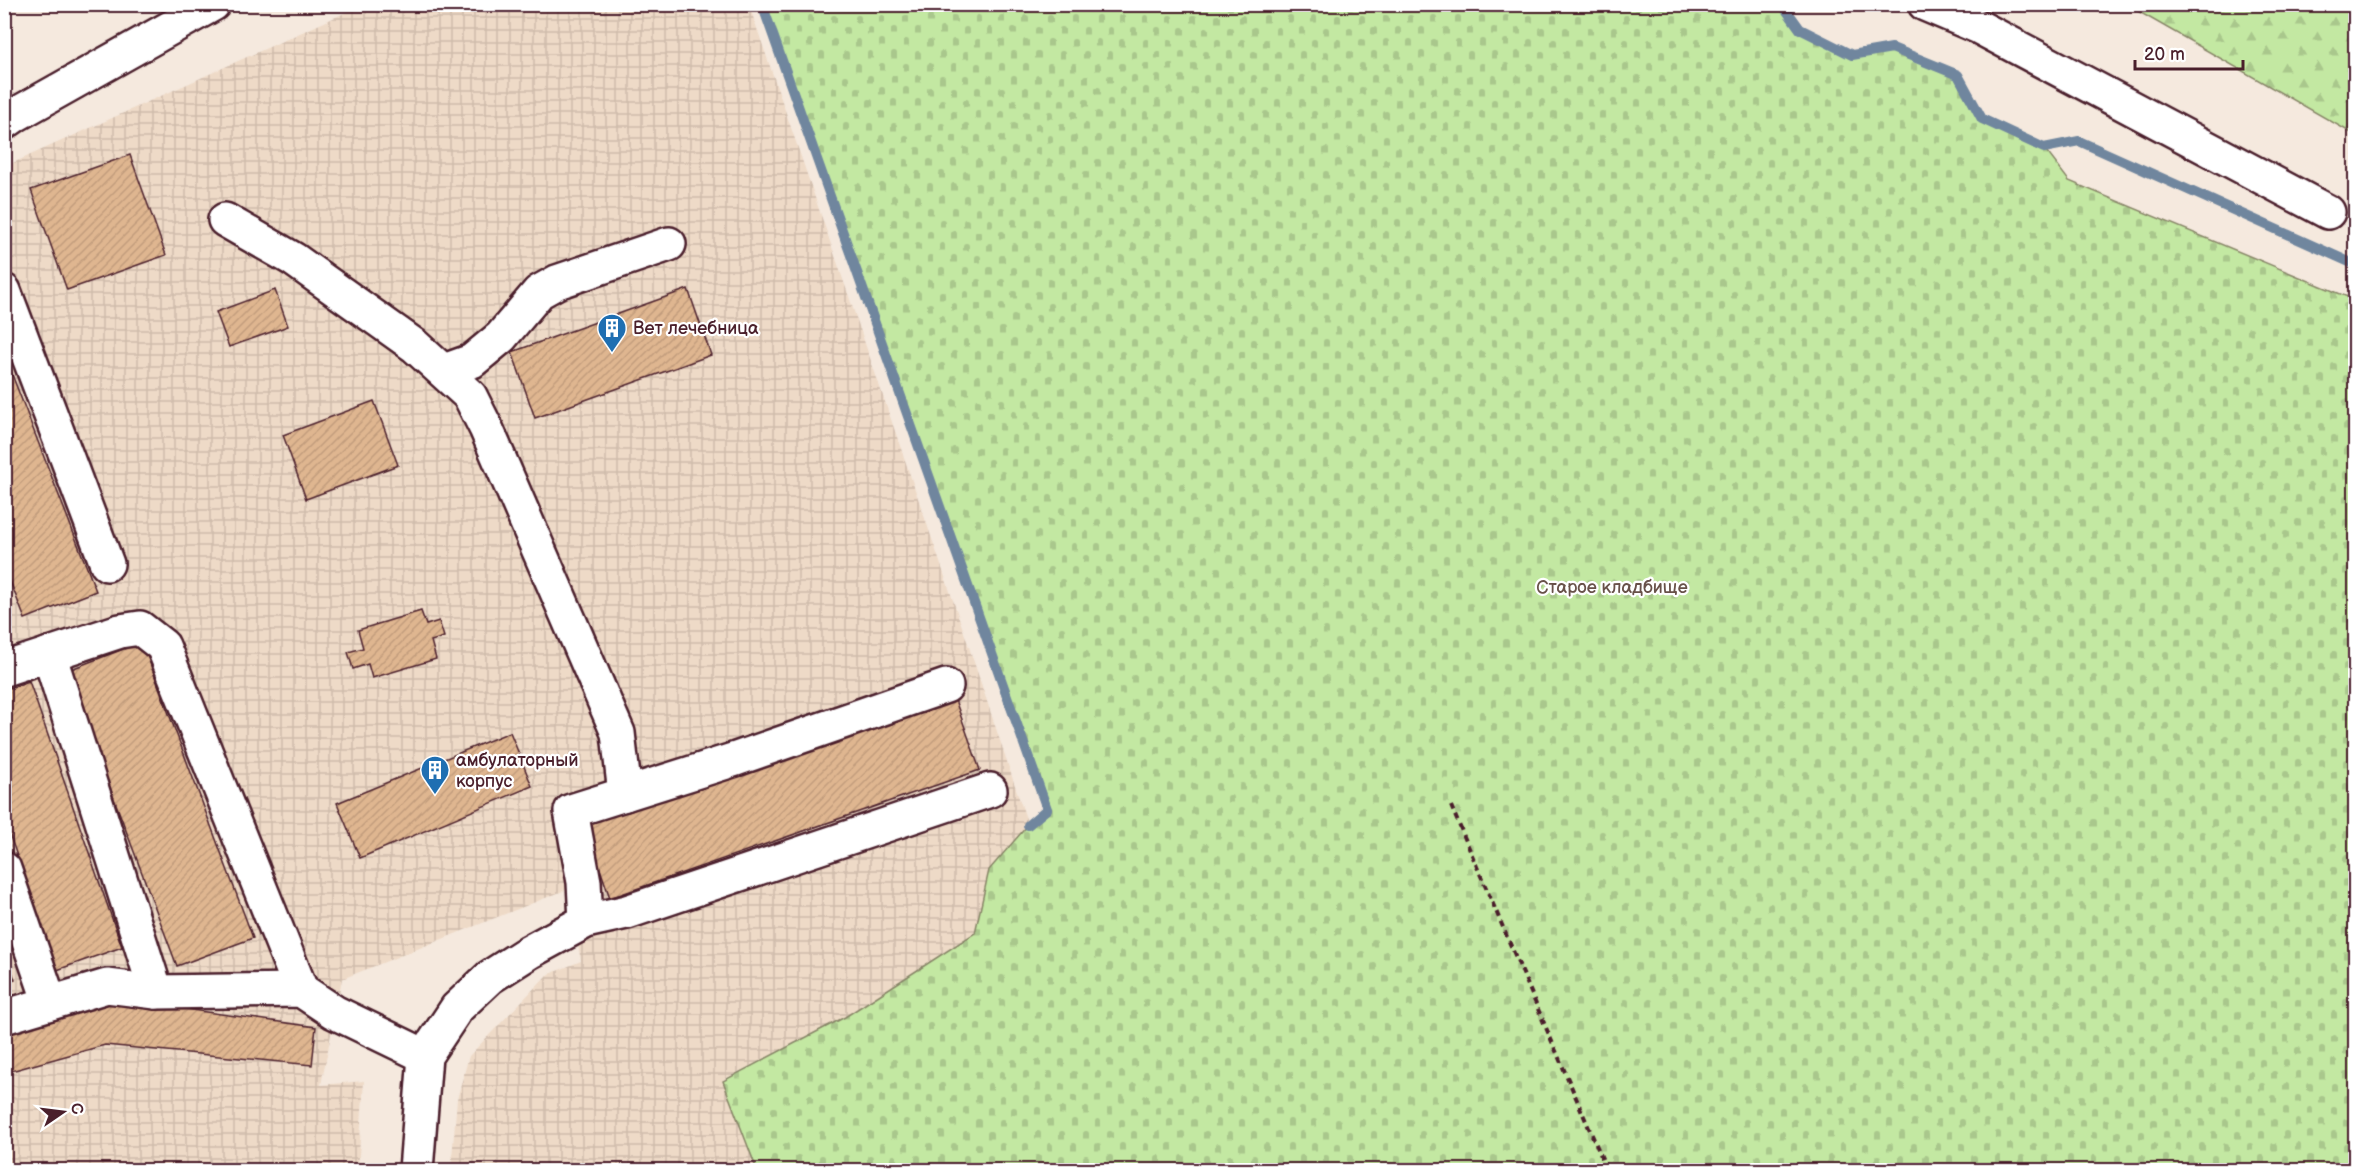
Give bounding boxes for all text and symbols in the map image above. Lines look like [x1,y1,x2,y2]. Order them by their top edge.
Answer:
scale bar [2135,33,2243,71]
text: 20 m [2144,44,2185,65]
building icon: Вет лечебница [596,312,628,354]
place label: Вет лечебница [633,318,759,339]
park label: Старое кладбище [1536,577,1688,598]
place label: амбулаторный корпус [456,750,579,792]
building icon: амбулаторный корпус [419,754,451,796]
north arrow [33,1082,93,1142]
text: С [66,1101,87,1116]

